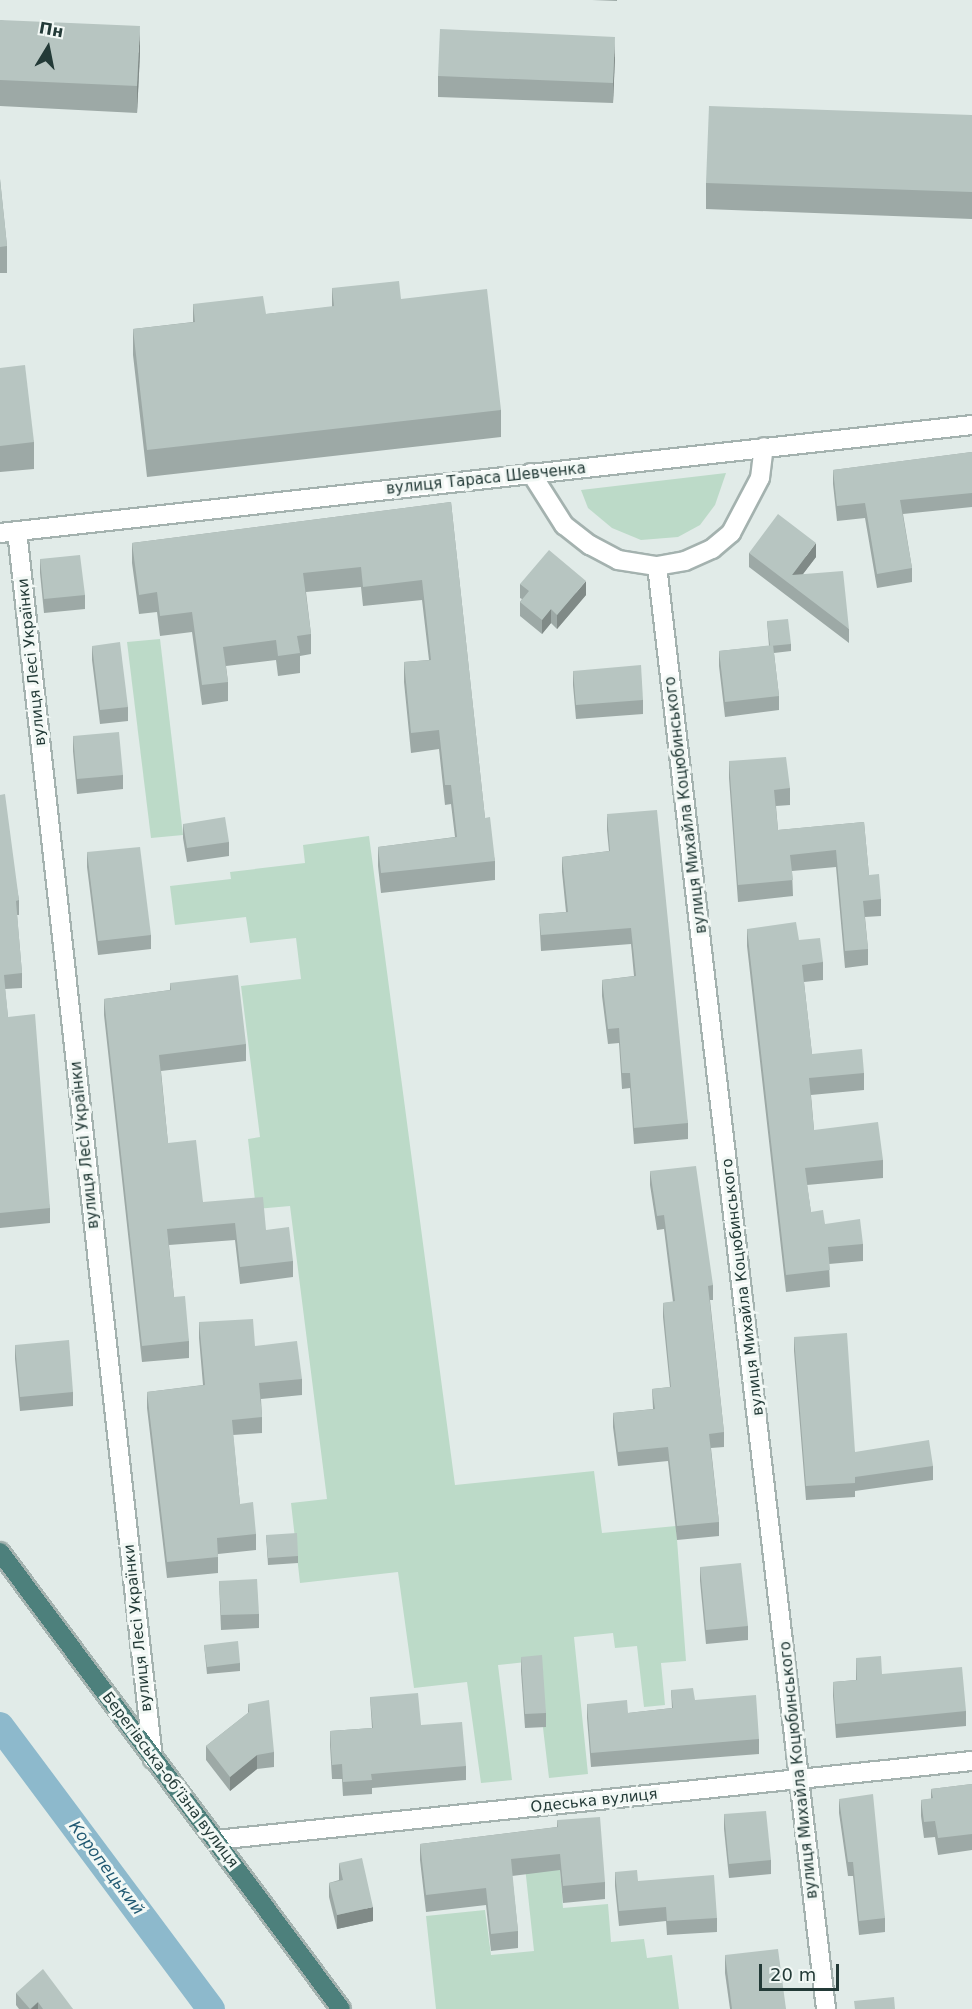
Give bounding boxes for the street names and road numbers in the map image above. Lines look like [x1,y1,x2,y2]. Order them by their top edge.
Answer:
street label: вулиця Тараса Шевченка [385,460,587,498]
street label: вулиця Лесі Українки [14,577,50,747]
street label: вулиця Михайла Коцюбинського [661,675,711,935]
street label: вулиця Лесі Українки [67,1060,103,1230]
street label: вулиця Михайла Коцюбинського [718,1157,768,1417]
street label: вулиця Лесі Українки [120,1543,156,1713]
street label: вулиця Михайла Коцюбинського [777,1640,821,1900]
street label: Берегівська-обʼїзна вулиця [98,1689,242,1871]
street label: Одеська вулиця [530,1785,658,1817]

